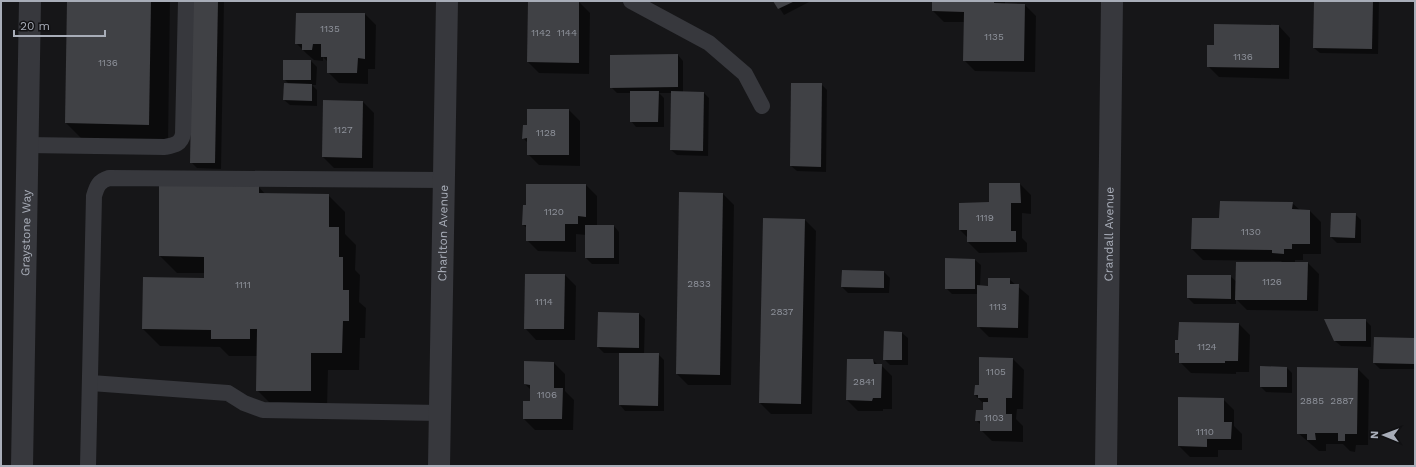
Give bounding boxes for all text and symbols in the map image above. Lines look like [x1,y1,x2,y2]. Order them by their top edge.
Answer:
scale bar [14,12,105,38]
text: 20 m [20,19,50,33]
house number: 1135 [320,23,340,34]
house number: 1142 [531,27,551,38]
house number: 1144 [557,27,577,38]
house number: 1135 [984,31,1004,42]
house number: 1136 [1233,51,1253,62]
house number: 1136 [98,57,118,68]
house number: 1127 [333,124,353,135]
house number: 1128 [536,127,556,138]
street label: Charlton Avenue [435,185,451,281]
street label: Crandall Avenue [1101,187,1117,281]
street label: Graystone Way [18,189,34,276]
house number: 1120 [544,206,564,217]
house number: 1119 [976,212,994,223]
house number: 1130 [1241,226,1261,237]
house number: 1126 [1262,276,1282,287]
house number: 2833 [687,278,711,289]
house number: 1111 [235,279,251,290]
house number: 1114 [535,296,553,307]
house number: 1113 [989,301,1007,312]
house number: 2837 [771,306,794,317]
house number: 1124 [1197,341,1217,352]
house number: 1105 [986,366,1006,377]
house number: 2841 [853,376,875,387]
house number: 1106 [537,389,557,400]
house number: 2885 [1300,395,1324,406]
house number: 2887 [1330,395,1354,406]
house number: 1103 [984,412,1004,423]
north arrow [1364,415,1404,455]
house number: 1110 [1196,426,1214,437]
text: N [1368,431,1381,439]

